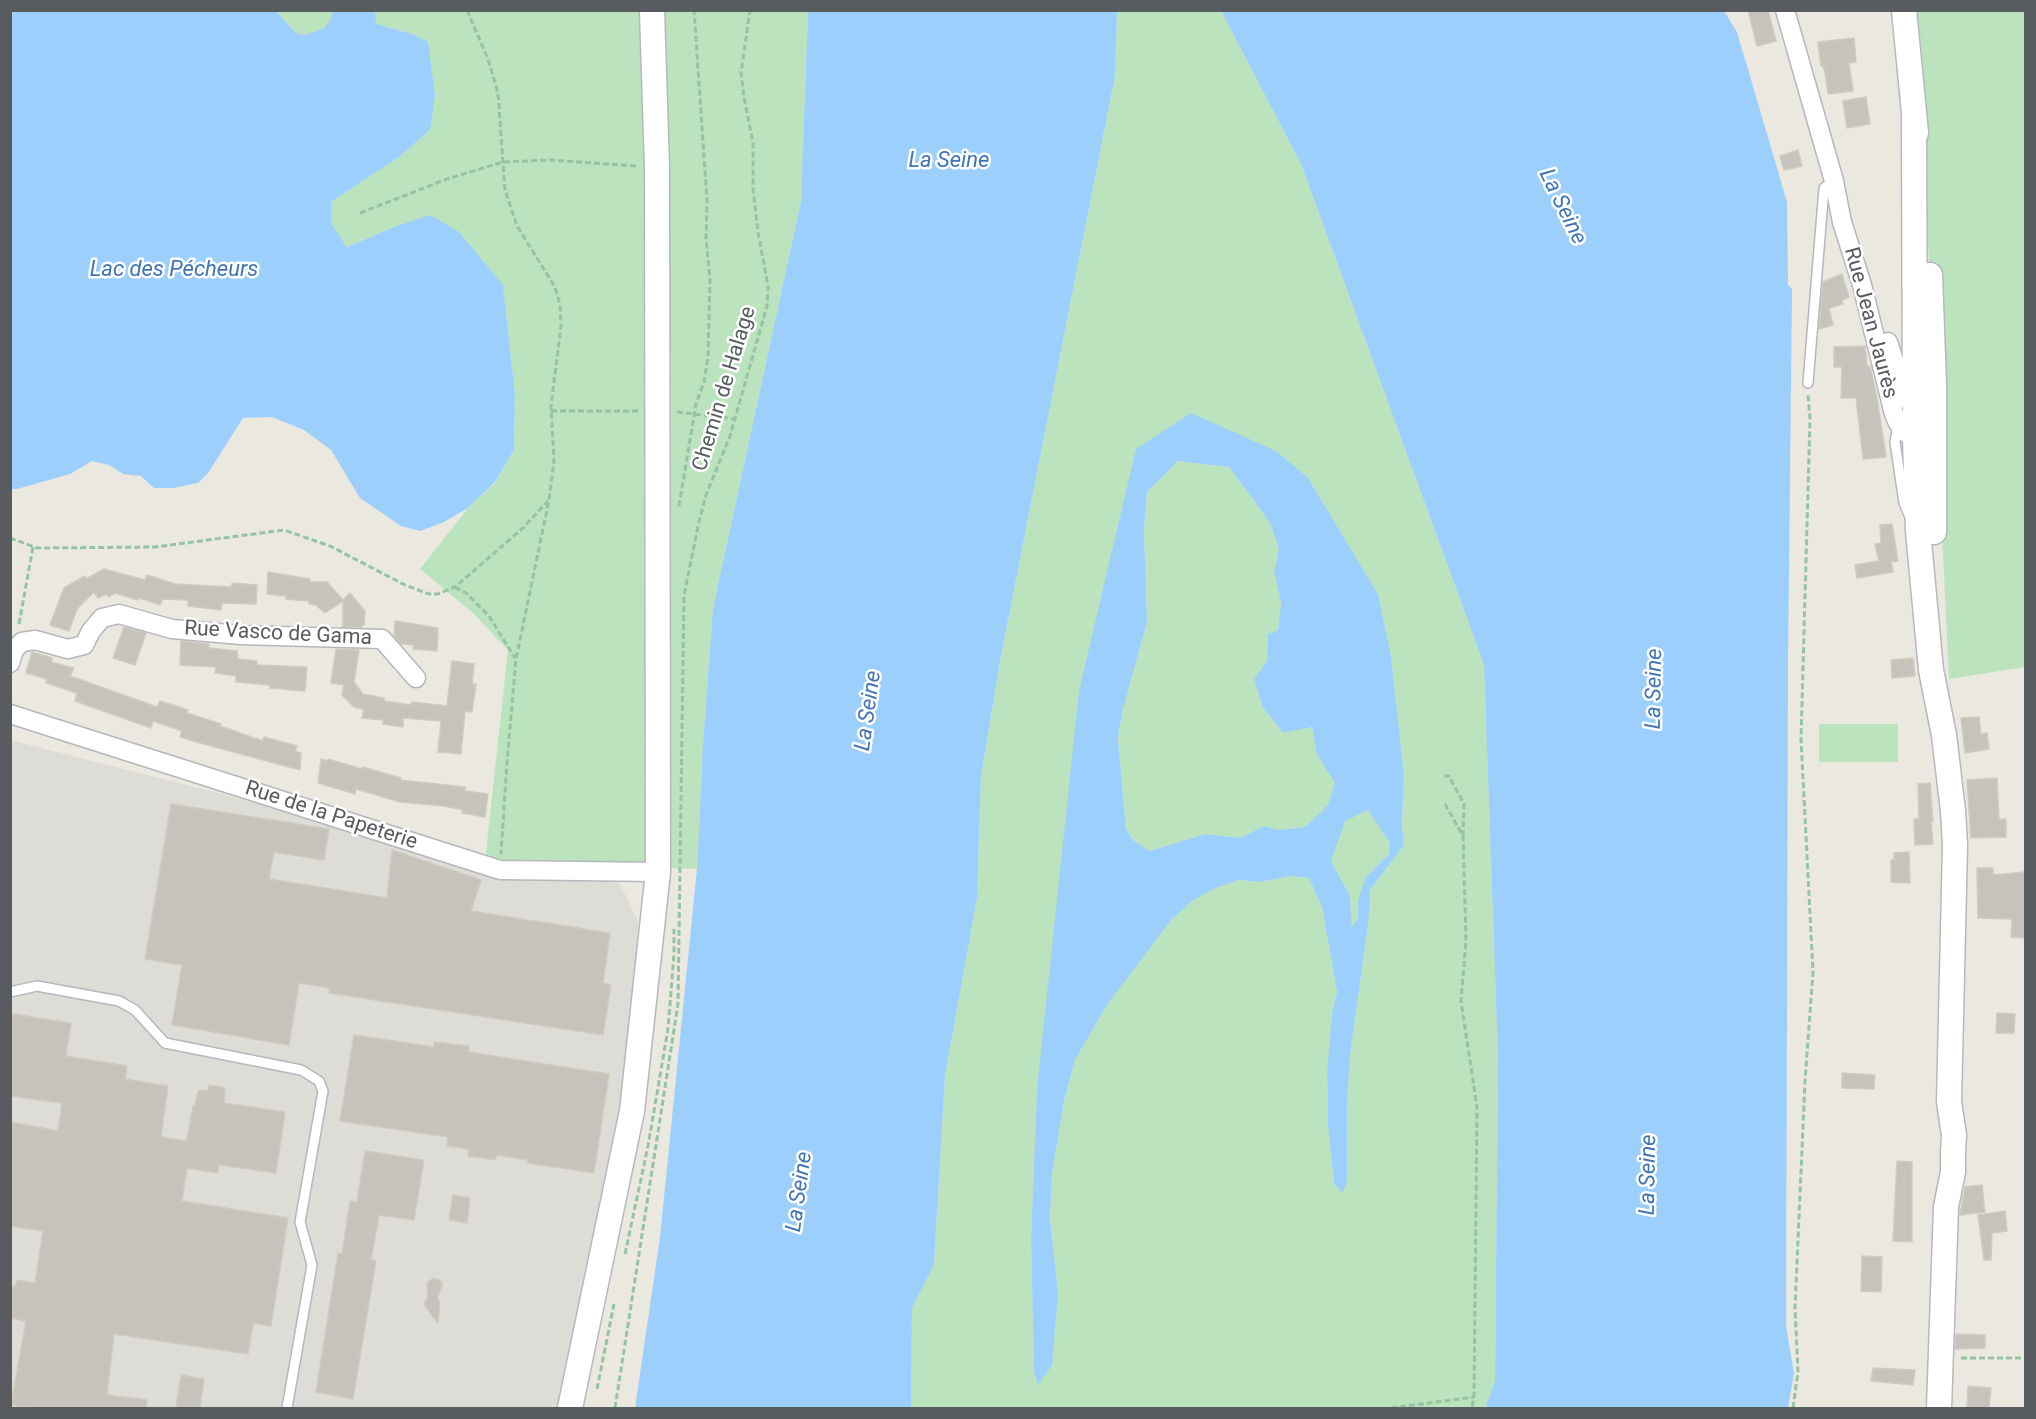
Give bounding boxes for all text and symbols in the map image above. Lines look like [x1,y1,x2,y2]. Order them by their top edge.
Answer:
water label: La Seine [909,148,989,174]
water label: La Seine [1532,165,1592,249]
street label: Rue Jean Jaurès [1838,245,1902,401]
water label: Lac des Pécheurs [90,257,258,283]
street label: Chemin de Halage [688,304,762,474]
street label: Rue Vasco de Gama [183,616,373,652]
water label: La Seine [1641,648,1669,730]
water label: La Seine [850,669,888,753]
street label: Rue de la Papeterie [242,776,420,856]
water label: La Seine [1635,1134,1663,1216]
water label: La Seine [781,1150,819,1234]

